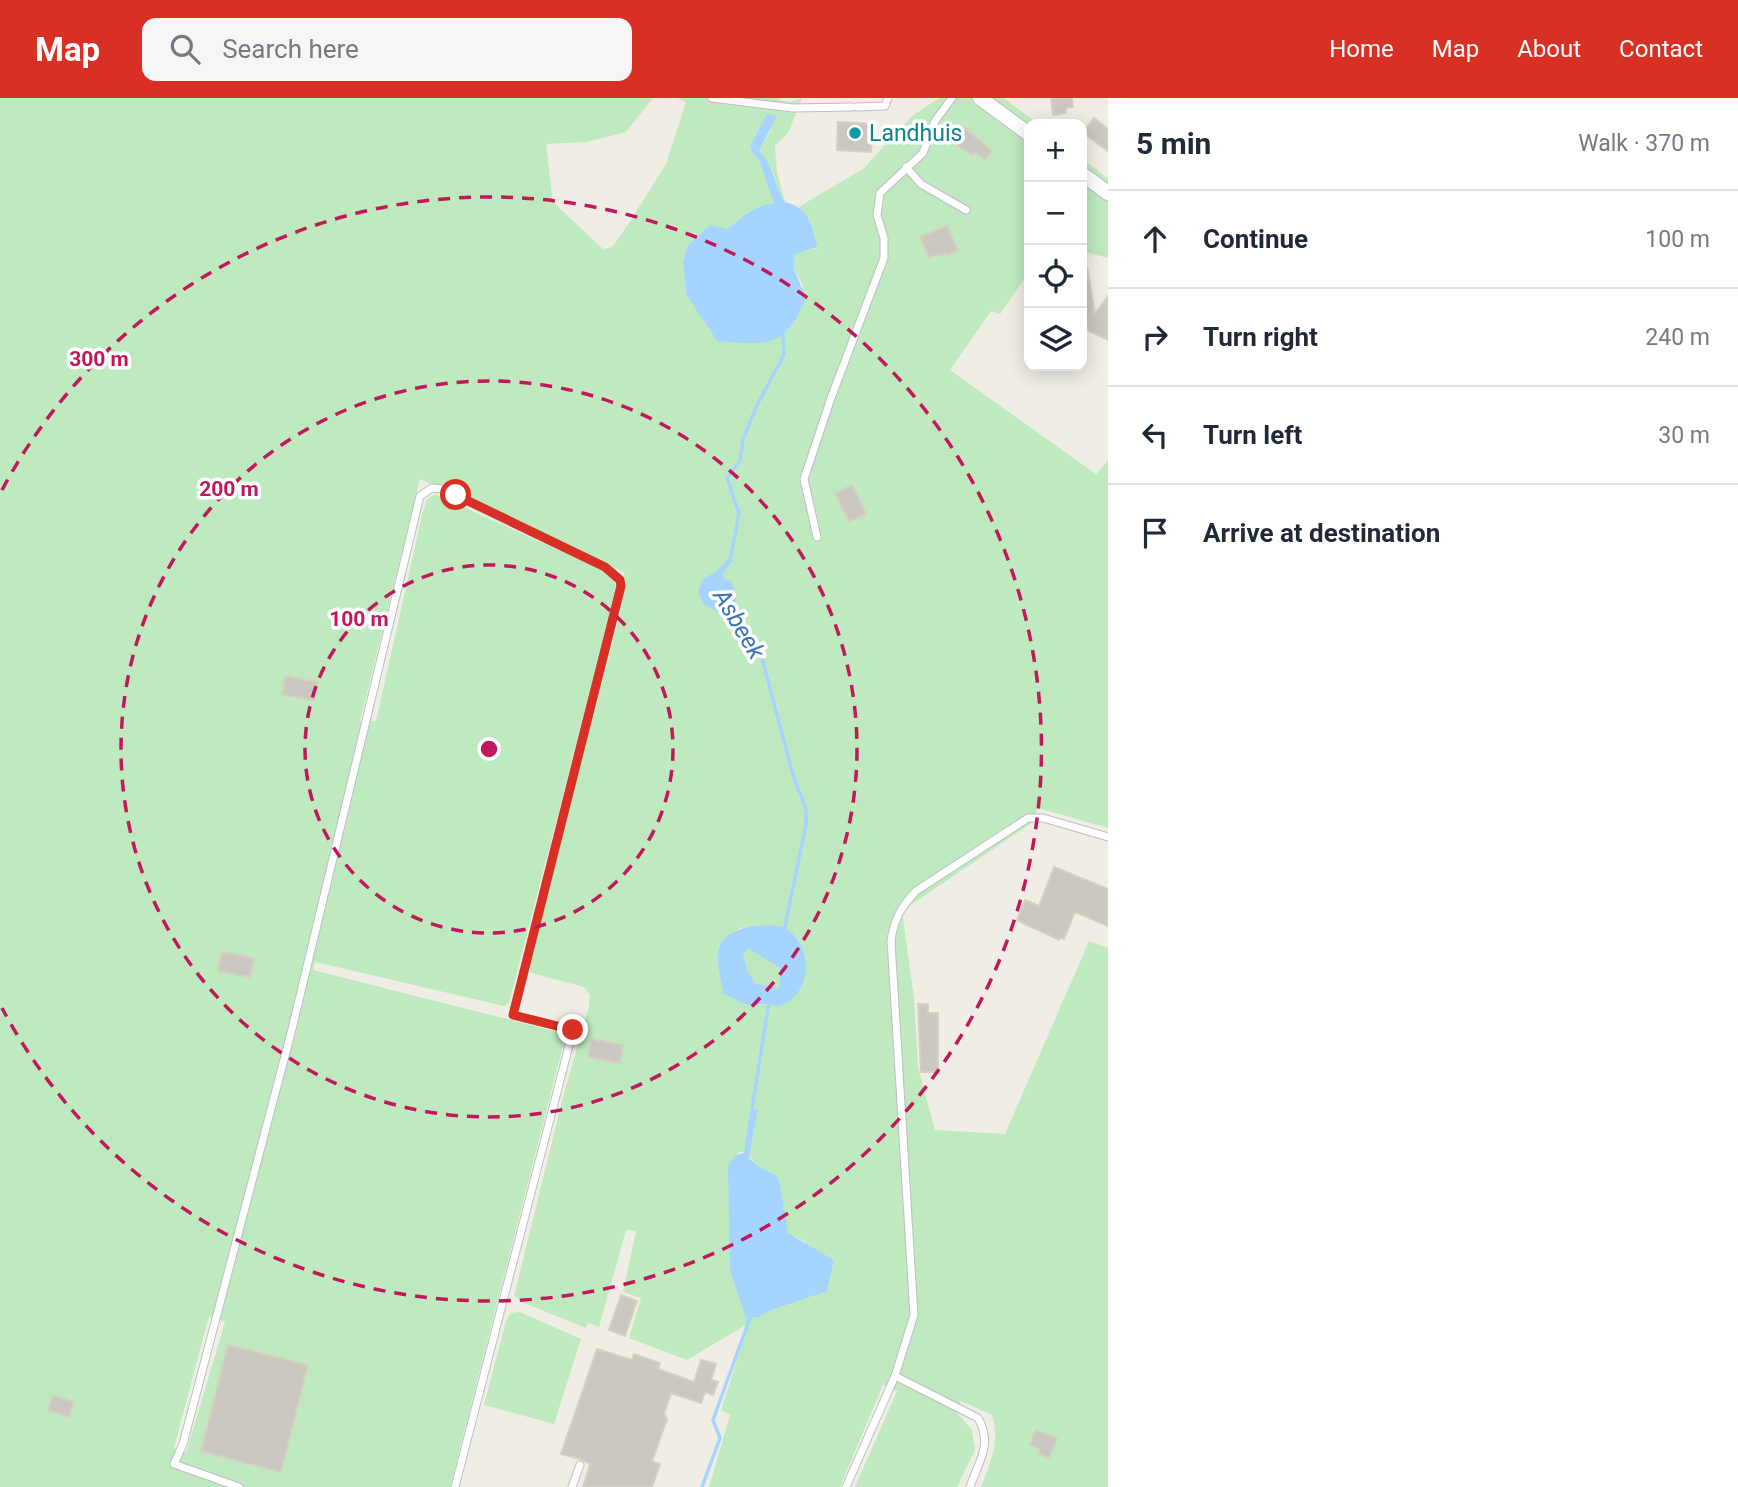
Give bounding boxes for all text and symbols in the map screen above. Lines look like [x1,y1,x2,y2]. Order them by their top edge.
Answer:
search box [142,18,632,81]
text: Map [35,30,100,69]
icon: search [166,30,204,68]
text: Search here [222,34,359,64]
text: Home [1329,35,1394,63]
text: Map [1432,35,1479,63]
text: About [1517,35,1581,63]
text: Contact [1619,35,1703,63]
map controls [1024,119,1087,371]
button: + [1024,119,1087,182]
place label: Landhuis [869,120,962,147]
marker: Landhuis [847,125,863,141]
text: 5 min [1136,126,1211,161]
text: Walk · 370 m [1578,130,1710,157]
button: − [1024,182,1087,245]
icon: ahead [1136,220,1174,258]
text: Continue [1203,224,1308,254]
text: 100 m [1645,226,1710,253]
button: locate [1024,245,1087,308]
button: layers [1024,308,1087,371]
icon: right [1136,318,1174,356]
text: Turn right [1203,322,1318,352]
text: 240 m [1645,324,1710,351]
text: 300 m [69,347,129,371]
icon: left [1136,416,1174,454]
text: Turn left [1203,420,1302,450]
text: 30 m [1658,422,1710,449]
text: 200 m [199,477,259,501]
route start [440,479,471,510]
icon: arrive [1136,514,1174,552]
text: Arrive at destination [1203,518,1440,548]
water label: Asbeek [707,583,771,665]
text: 100 m [329,607,389,631]
centre of rings [477,737,501,761]
route end [557,1014,588,1045]

